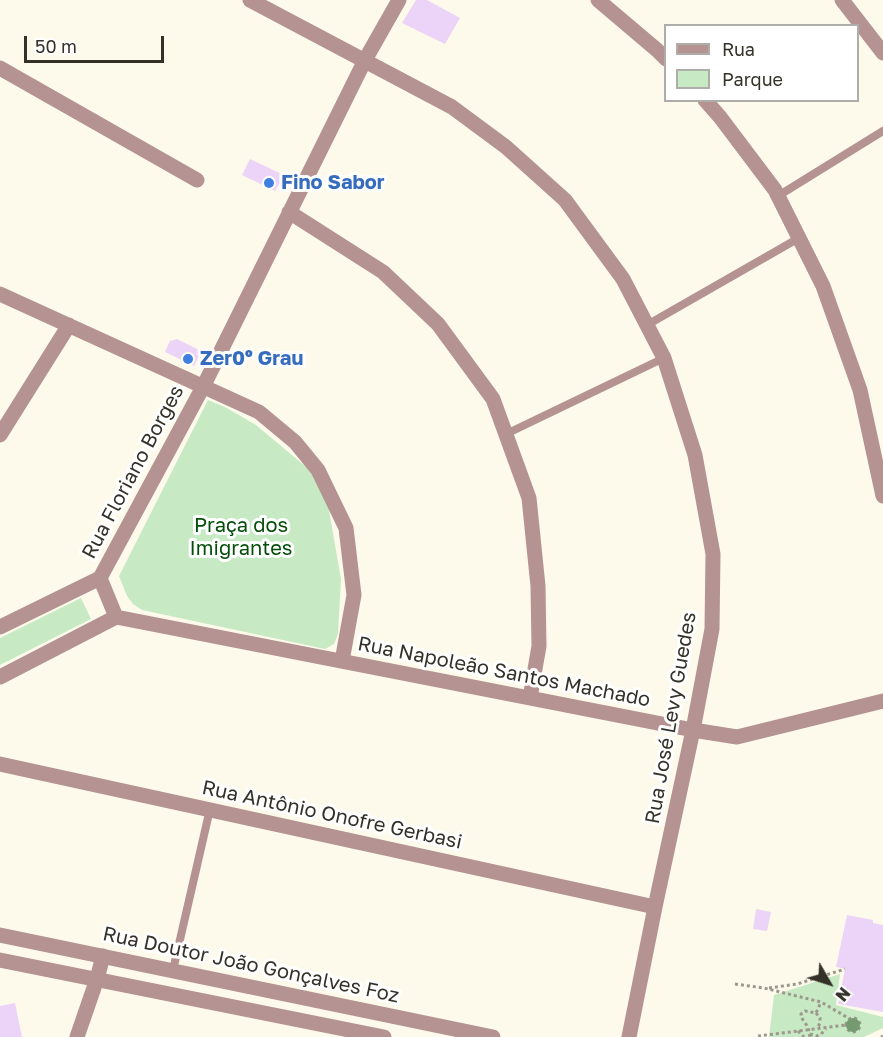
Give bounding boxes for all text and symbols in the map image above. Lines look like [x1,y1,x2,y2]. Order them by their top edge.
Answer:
scale bar [27,24,166,62]
legend [664,24,859,102]
text: 50 m [35,35,77,57]
text: Rua [722,38,755,60]
text: Parque [722,68,783,90]
place label: Fino Sabor [281,171,385,195]
marker: Fino Sabor [262,176,276,190]
place label: Zer0º Grau [200,347,303,371]
marker: Zer0º Grau [181,352,195,366]
street label: Rua Floriano Borges [77,381,189,563]
park label: Praça dos Imigrantes [190,514,292,561]
street label: Rua José Levy Guedes [641,610,701,826]
street label: Rua Napoleão Santos Machado [356,632,652,712]
street label: Rua Antônio Onofre Gerbasi [200,776,464,854]
street label: Rua Doutor João Gonçalves Foz [101,922,401,1008]
north arrow [799,953,859,1013]
text: N [831,983,855,1005]

